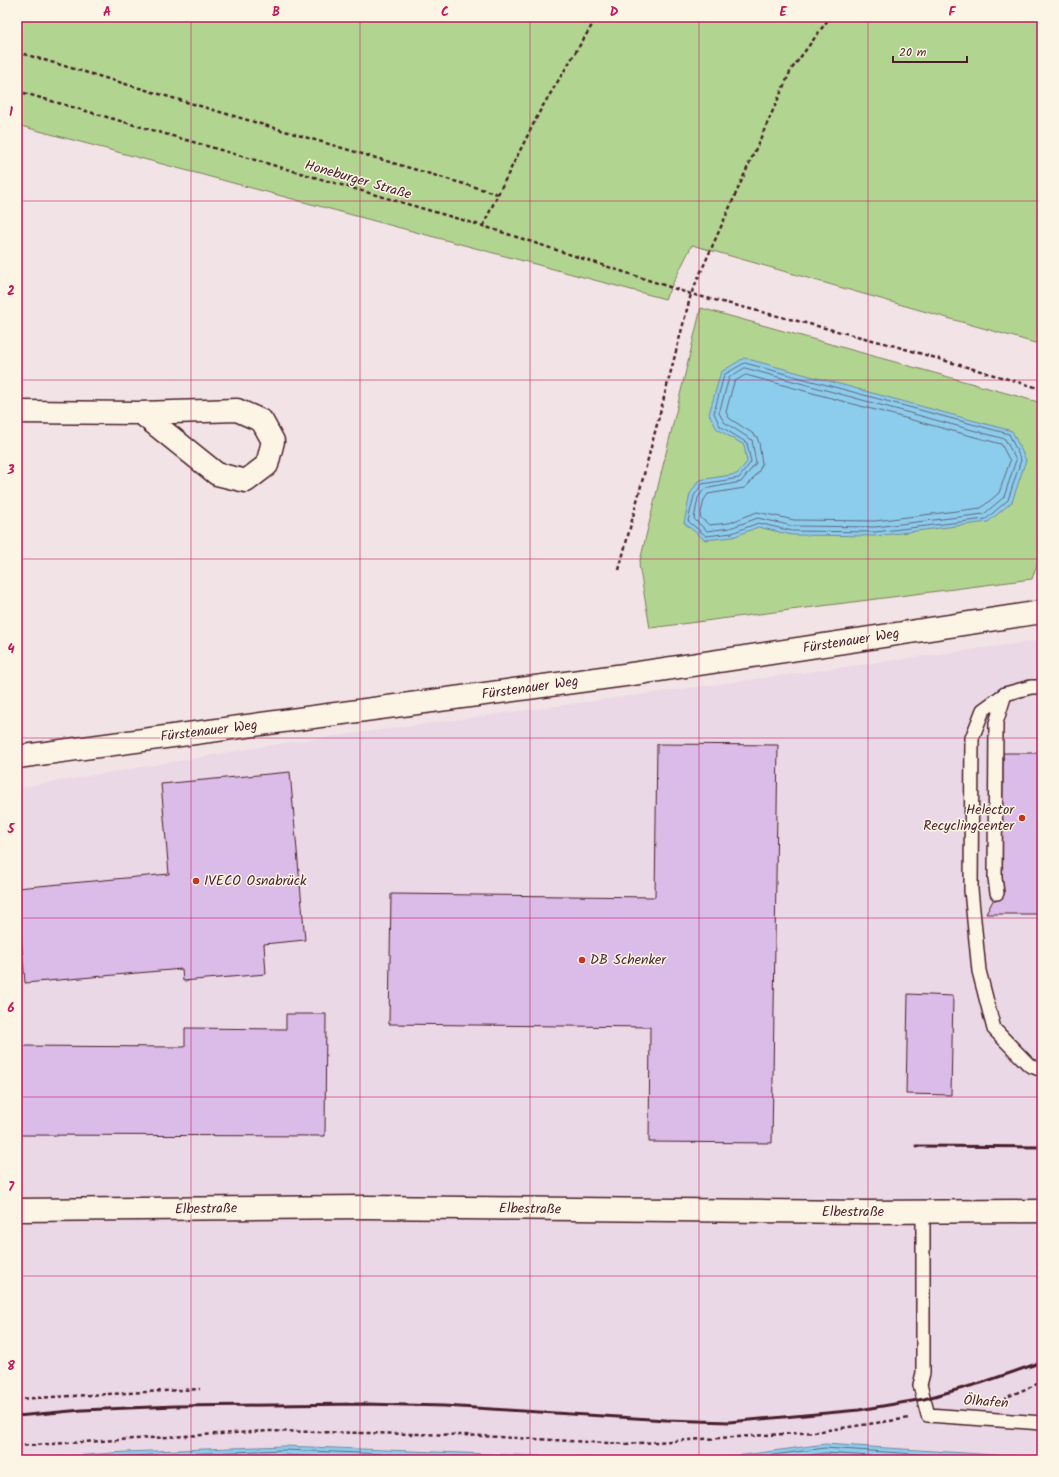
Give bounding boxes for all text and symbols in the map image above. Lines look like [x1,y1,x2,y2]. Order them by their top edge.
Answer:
text: A [103,2,111,23]
text: B [272,2,280,23]
text: C [441,2,449,23]
text: D [610,2,619,23]
text: E [779,2,787,23]
text: F [948,2,956,23]
scale bar [893,38,967,64]
text: 20 m [899,43,927,62]
text: 1 [9,102,13,123]
street label: Honeburger Straße [302,154,415,206]
text: 2 [7,281,15,302]
text: 3 [6,460,15,481]
street label: Fürstenauer Weg [801,623,901,659]
text: 4 [7,639,15,660]
street label: Fürstenauer Weg [480,670,580,706]
street label: Fürstenauer Weg [159,714,259,748]
place label: Helector Recyclingcenter [923,799,1015,837]
marker: Helector Recyclingcenter [1017,813,1027,823]
text: 5 [7,819,16,840]
place label: IVECO Osnabrück [204,870,307,892]
marker: IVECO Osnabrück [191,876,201,886]
place label: DB Schenker [590,949,667,971]
marker: DB Schenker [577,955,587,965]
text: 6 [7,998,15,1019]
text: 7 [8,1177,15,1198]
street label: Elbestraße [175,1197,238,1221]
street label: Elbestraße [499,1197,562,1221]
street label: Elbestraße [822,1201,885,1223]
text: 8 [7,1356,15,1377]
street label: Ölhafen [963,1389,1009,1415]

